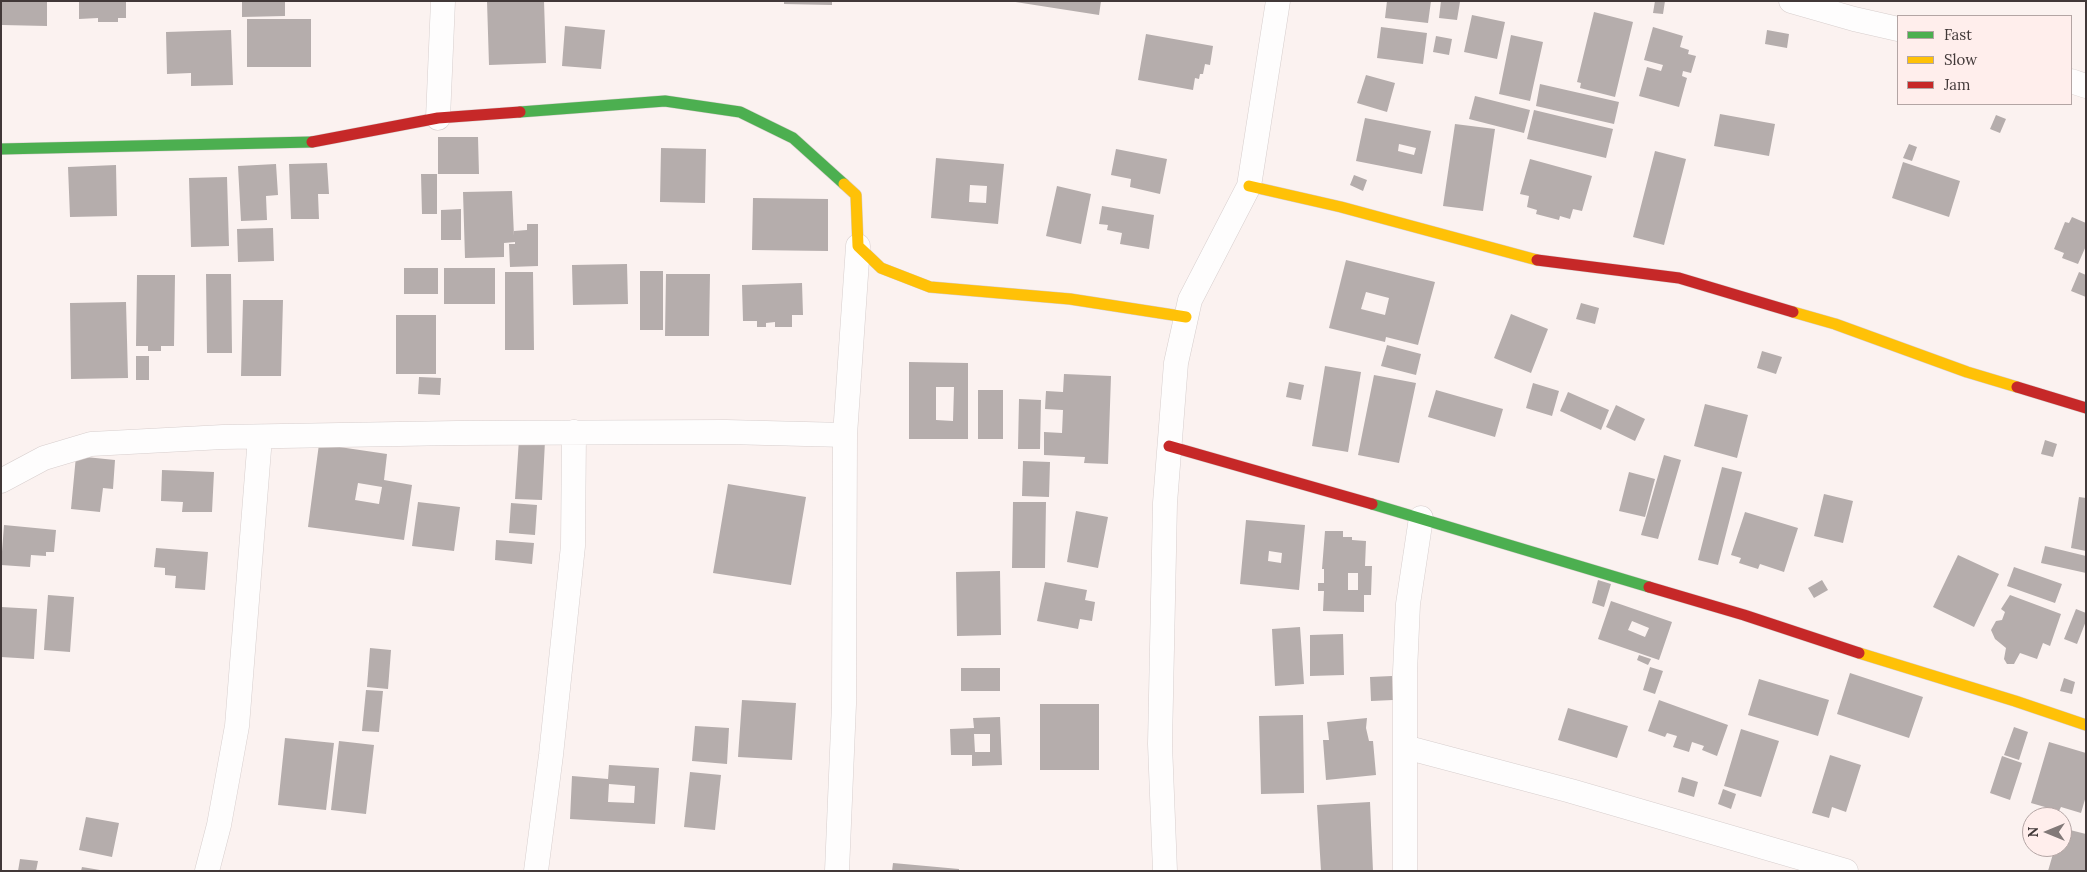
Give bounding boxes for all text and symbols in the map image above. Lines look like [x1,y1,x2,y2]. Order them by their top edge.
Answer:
legend [1897,15,2072,105]
text: Fast [1944,25,1972,44]
text: Slow [1944,50,1977,69]
text: Jam [1944,75,1971,94]
north arrow [2022,807,2072,857]
text: N [2024,827,2042,837]

